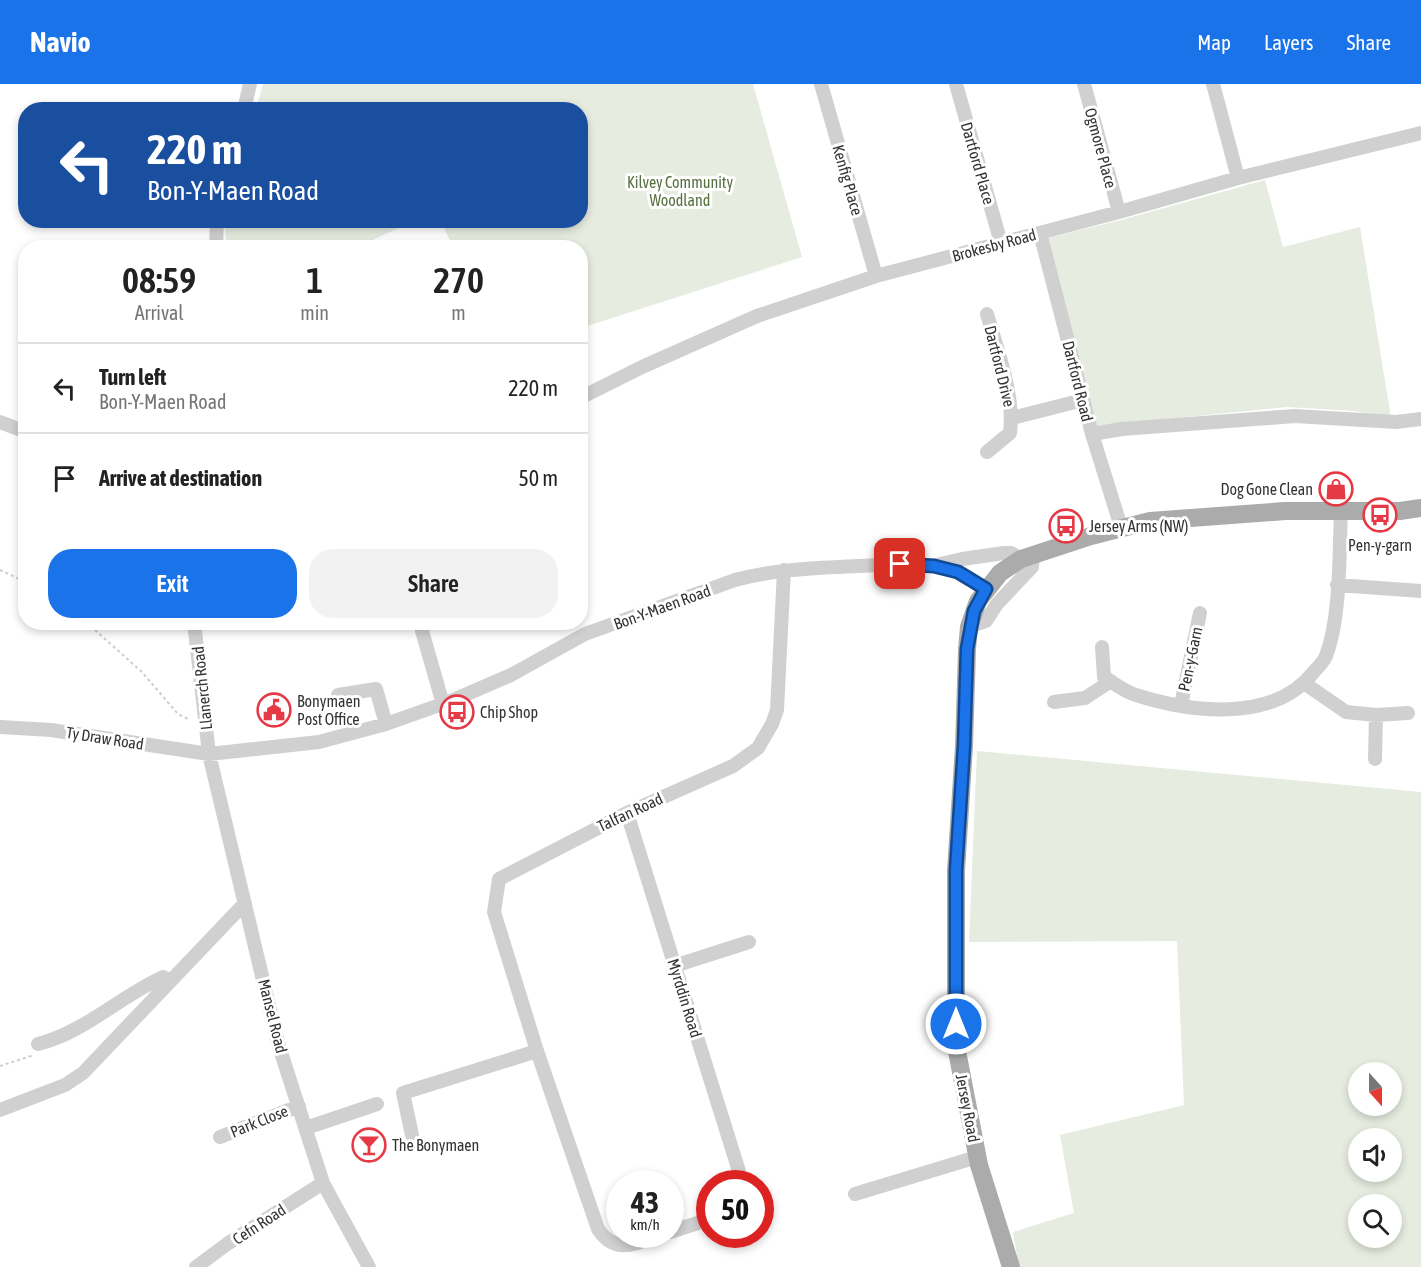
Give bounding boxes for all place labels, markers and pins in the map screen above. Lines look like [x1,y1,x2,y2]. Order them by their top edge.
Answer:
shop icon: Dog Gone Clean [1318,471,1354,507]
place label: Dog Gone Clean [1220,480,1313,499]
bus stop icon: Pen-y-garn [1362,497,1398,533]
bus stop icon: Jersey Arms (NW) [1048,508,1084,544]
place label: Jersey Arms (NW) [1089,517,1188,536]
place label: Pen-y-garn [1348,536,1412,555]
pin [874,538,925,589]
public building icon: Bonymaen Post Office [256,692,292,728]
place label: Bonymaen Post Office [297,692,360,728]
bus stop icon: Chip Shop [439,694,475,730]
place label: Chip Shop [480,703,538,722]
bar icon: The Bonymaen [351,1127,387,1163]
place label: The Bonymaen [392,1136,479,1155]

